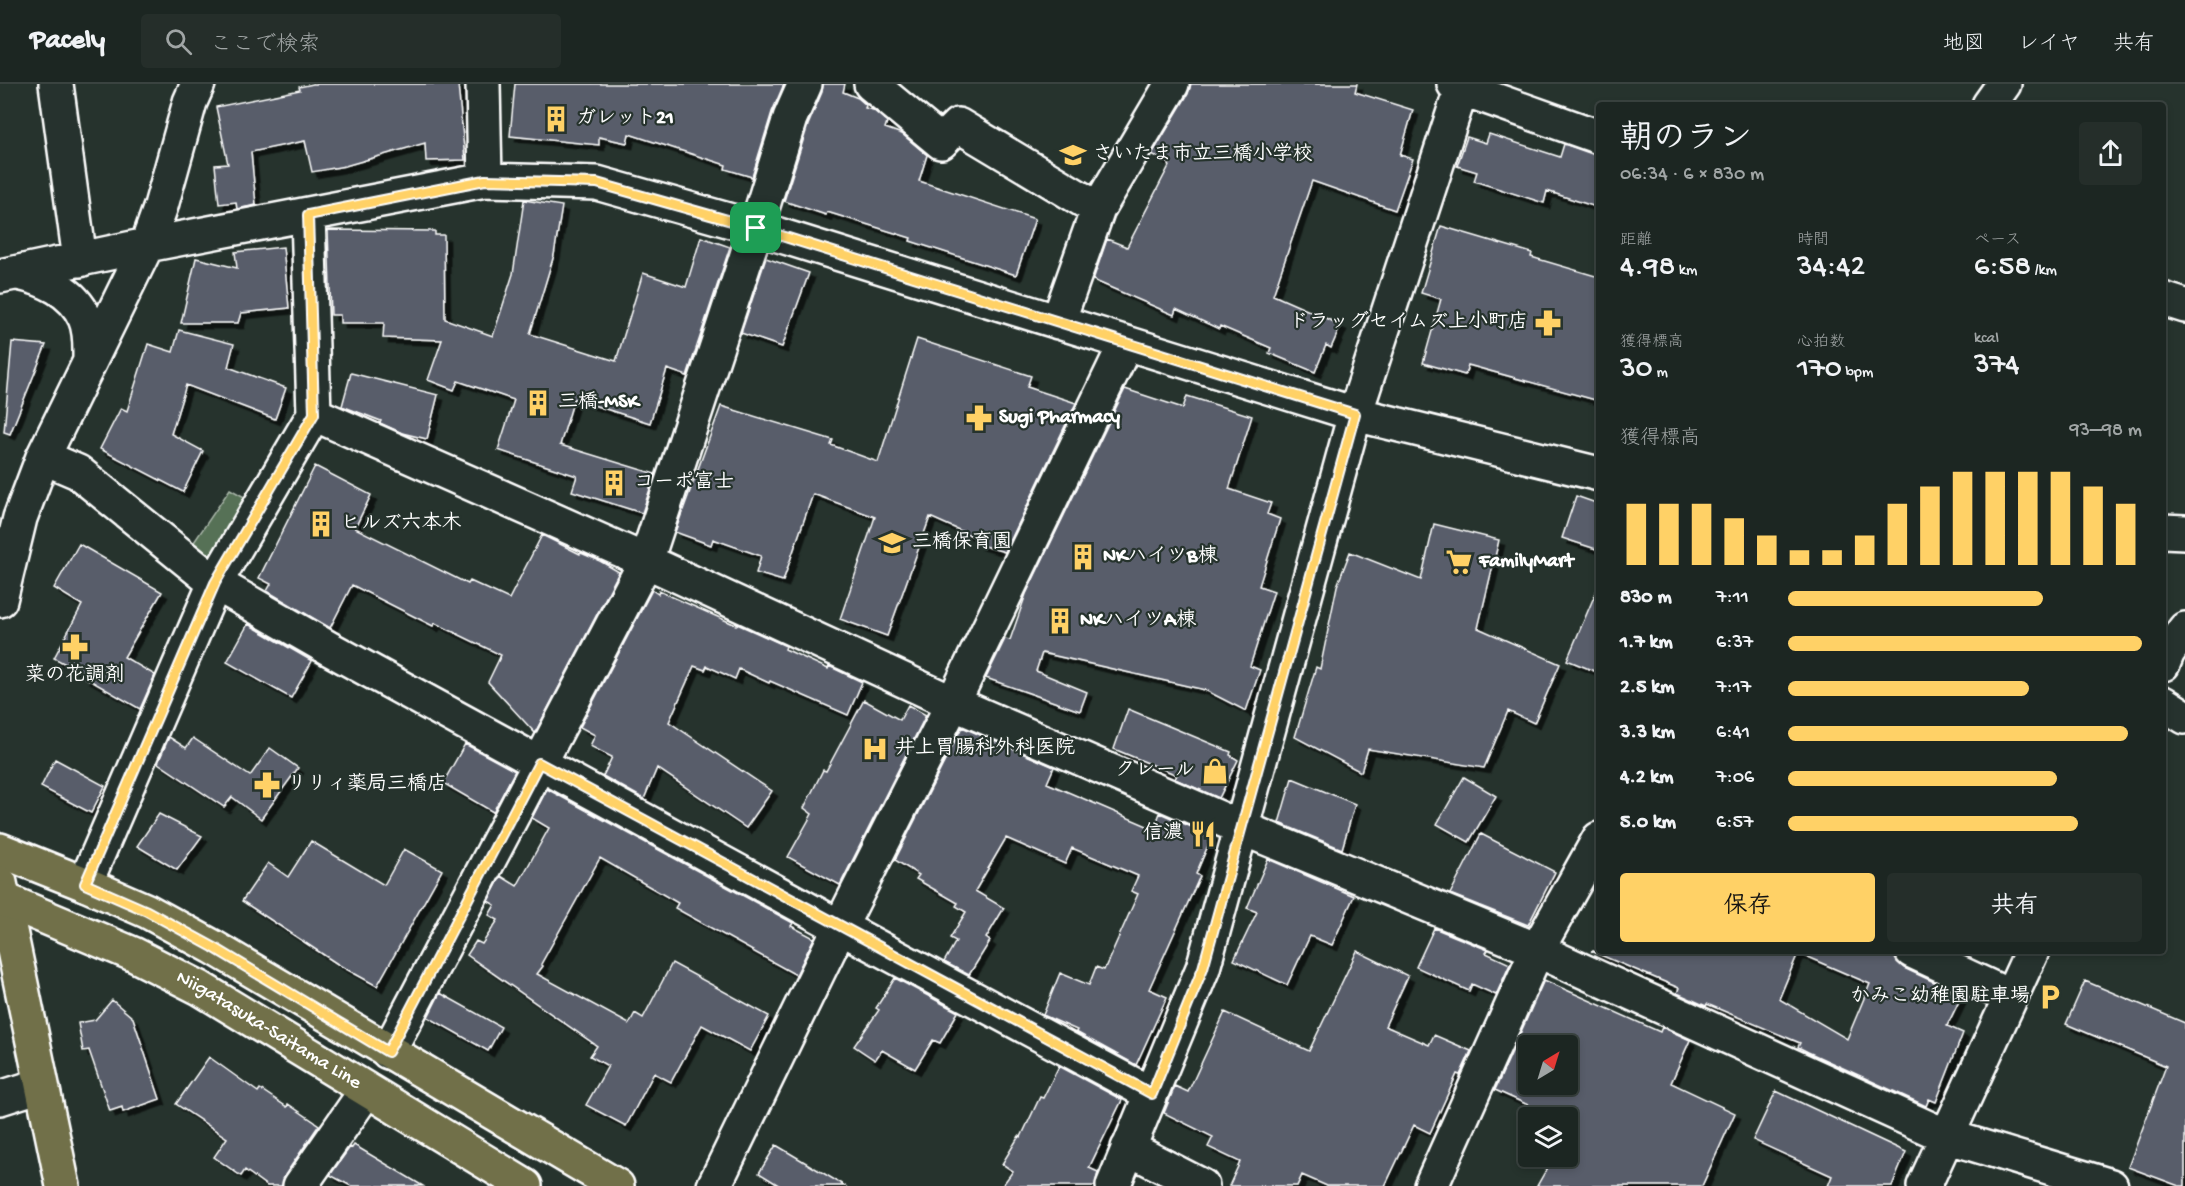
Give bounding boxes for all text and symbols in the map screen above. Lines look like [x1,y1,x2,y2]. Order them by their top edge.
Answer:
search box [141,14,561,68]
text: Pacely [30,25,105,58]
icon: search [162,25,195,58]
text: ここで検索 [210,33,320,59]
text: 地図 [1943,33,1985,58]
text: レイヤ [2018,33,2080,58]
text: 共有 [2113,33,2155,58]
building icon: ガレット21 [541,104,571,134]
place label: ガレット21 [576,107,674,131]
text: 朝のラン [1620,122,1752,160]
button: share [2079,122,2142,185]
school or university icon: さいたま市立三橋小学校 [1058,140,1088,170]
place label: さいたま市立三橋小学校 [1093,142,1313,167]
text: 06:34 · 6 × 830 m [1620,164,1764,187]
pin [730,202,781,253]
icon: arrive [739,211,772,244]
text: 距離 [1620,232,1652,251]
text: 時間 [1797,232,1829,251]
text: ペース [1974,232,2021,251]
text: 4.98 [1620,251,1675,286]
text: 34:42 [1797,251,1865,286]
text: 6:58 [1974,251,2031,286]
text: km [1675,262,1697,281]
text: /km [2031,262,2057,281]
pharmacy icon: ドラッグセイムズ上小町店 [1533,308,1563,338]
place label: ドラッグセイムズ上小町店 [1289,310,1528,335]
text: kcal [1974,330,1999,349]
text: 獲得標高 [1620,334,1684,353]
text: 心拍数 [1797,334,1845,353]
text: 374 [1974,349,2019,384]
text: 30 [1620,353,1653,388]
text: 170 [1797,353,1842,388]
text: m [1653,364,1668,383]
text: bpm [1842,364,1873,383]
building icon: 三橋-MSK [523,388,553,418]
place label: 三橋-MSK [558,391,641,415]
pharmacy icon: Sugi Pharmacy [964,403,994,433]
place label: Sugi Pharmacy [999,407,1120,430]
text: 93–98 m [2069,420,2142,443]
text: 獲得標高 [1620,428,1700,451]
building icon: コーポ富士 [599,468,629,498]
place label: コーポ富士 [634,470,734,495]
building icon: ヒルズ六本木 [306,509,336,539]
place label: ヒルズ六本木 [341,511,461,536]
school or university icon: 三橋保育園 [877,528,907,558]
place label: 三橋保育園 [912,530,1012,555]
building icon: NKハイツB棟 [1068,542,1098,572]
place label: NKハイツB棟 [1103,544,1218,569]
supermarket icon: FamilyMart [1444,547,1474,577]
place label: FamilyMart [1478,551,1575,574]
text: 830 m [1620,587,1672,610]
text: 7:11 [1716,587,1749,610]
building icon: NKハイツA棟 [1045,606,1075,636]
place label: NKハイツA棟 [1080,608,1197,633]
pharmacy icon: 菜の花調剤 [60,632,90,662]
text: 1.7 km [1620,632,1673,655]
text: 6:37 [1716,632,1753,655]
place label: 菜の花調剤 [25,663,125,688]
text: 2.5 km [1620,677,1674,700]
text: 7:17 [1716,677,1751,700]
text: 3.3 km [1620,722,1675,745]
text: 6:41 [1716,722,1750,745]
hospital icon: 井上胃腸科外科医院 [860,734,890,764]
place label: 井上胃腸科外科医院 [895,736,1075,761]
shop icon: クレール [1200,756,1230,786]
place label: クレール [1115,760,1195,783]
text: 4.2 km [1620,767,1673,790]
text: 7:06 [1716,767,1754,790]
pharmacy icon: リリィ薬局三橋店 [252,770,282,800]
place label: リリィ薬局三橋店 [287,772,447,797]
text: 5.0 km [1620,812,1676,835]
text: 6:57 [1716,812,1753,835]
restaurant icon: 信濃 [1188,819,1218,849]
place label: 信濃 [1143,821,1183,846]
button: 保存 [1620,873,1875,942]
button: 共有 [1887,873,2142,942]
street label: Niigatasuka-Saitama Line [172,966,366,1095]
parking icon: かみこ幼稚園駐車場 [2035,982,2065,1012]
place label: かみこ幼稚園駐車場 [1850,984,2030,1009]
north arrow [1518,1035,1578,1095]
map controls [1518,1035,1578,1167]
button: layers [1518,1107,1578,1167]

